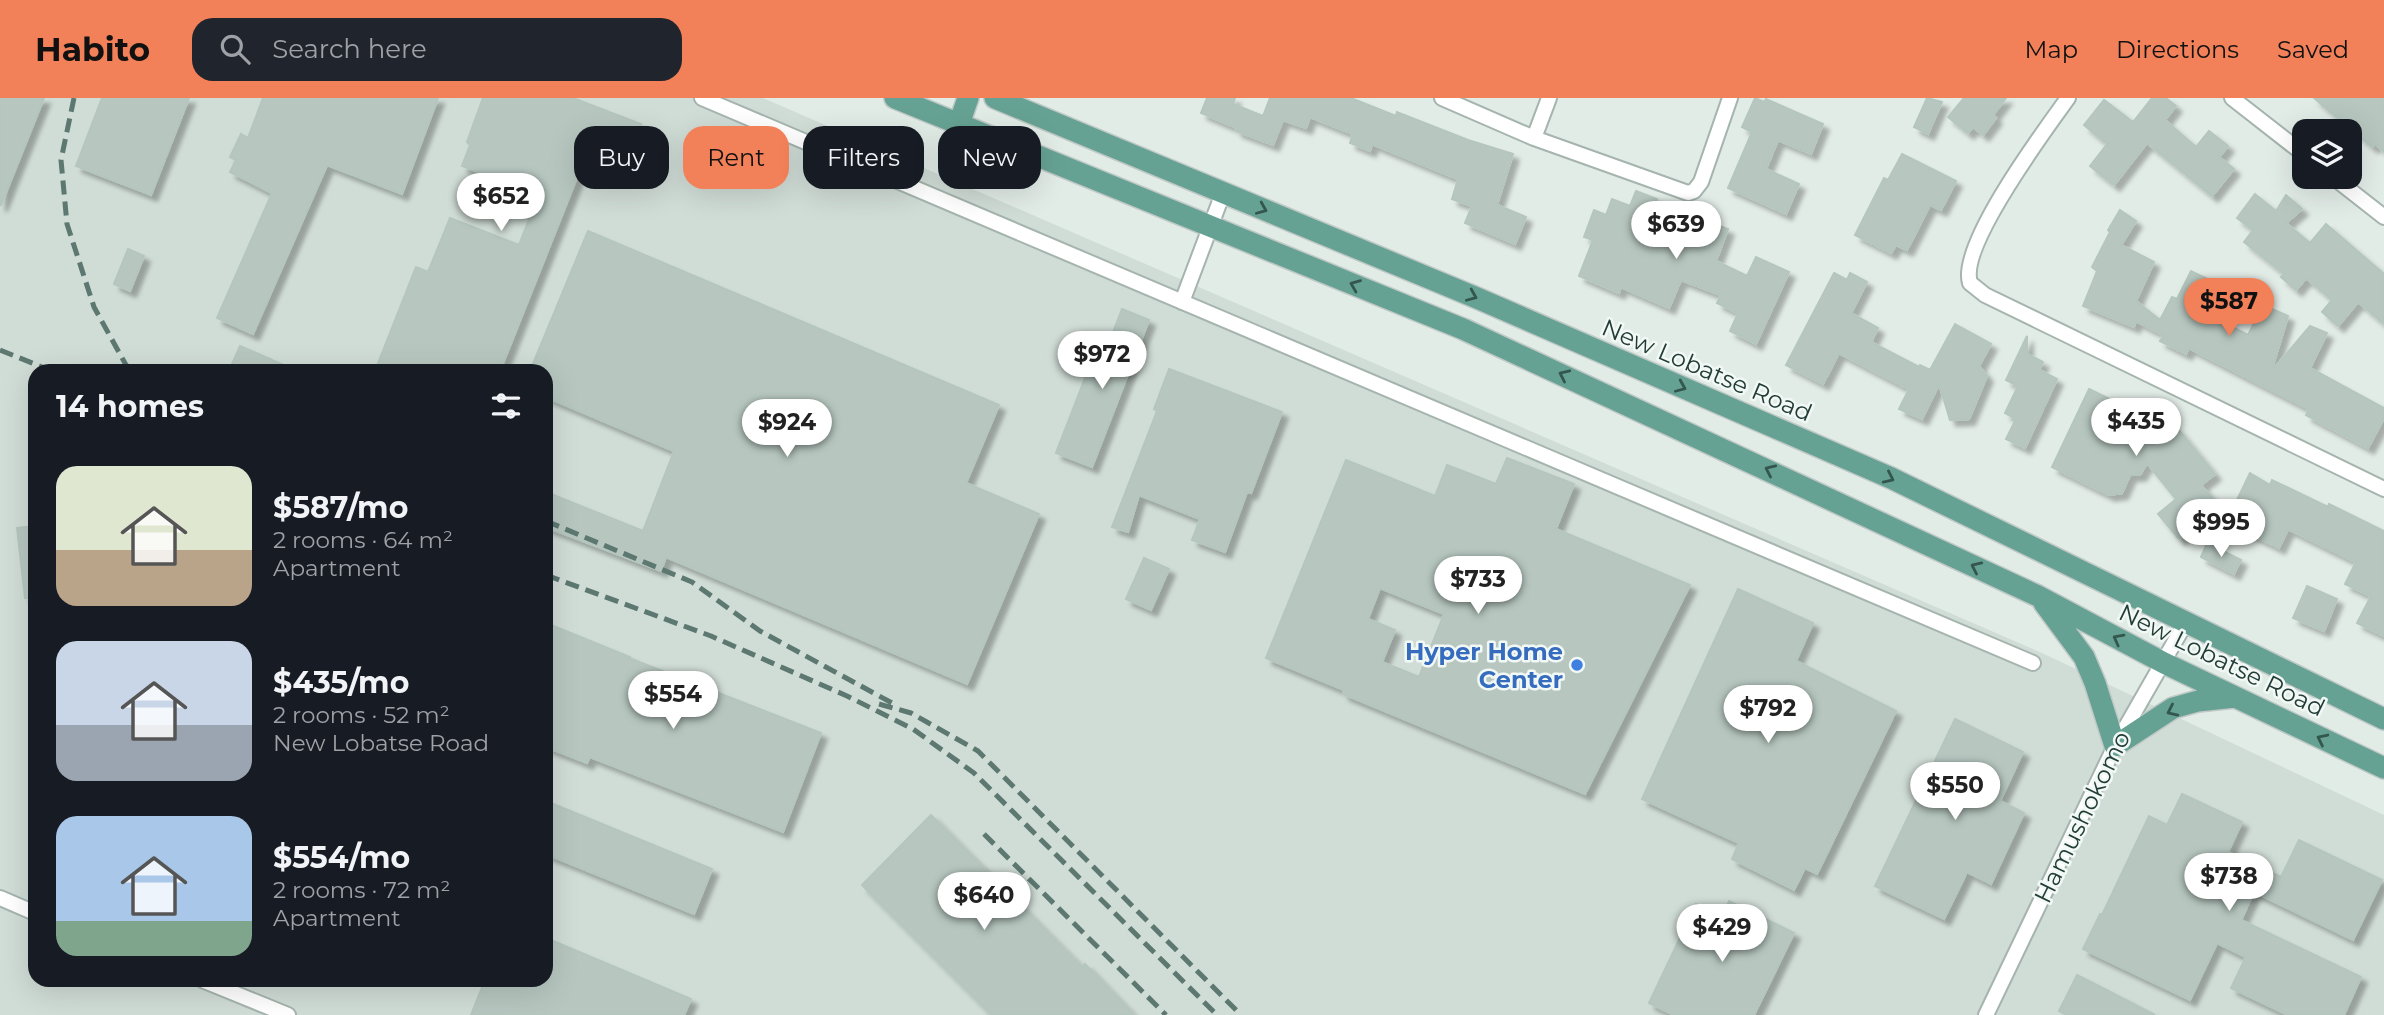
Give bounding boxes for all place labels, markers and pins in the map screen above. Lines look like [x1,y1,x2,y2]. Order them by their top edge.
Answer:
pin: $652 [460,174,542,233]
pin: $639 [1635,202,1717,261]
pin: $587 [2188,278,2270,338]
pin: $972 [1061,331,1143,391]
pin: $435 [2095,398,2177,458]
pin: $924 [746,400,828,459]
pin: $995 [2180,500,2262,559]
pin: $733 [1437,556,1519,616]
place label: Hyper Home Center [1405,637,1563,694]
marker: Hyper Home Center [1569,657,1585,673]
pin: $554 [632,672,714,731]
pin: $792 [1727,686,1809,745]
pin: $550 [1914,762,1996,822]
pin: $738 [2188,854,2270,913]
pin: $640 [943,872,1025,932]
pin: $429 [1681,904,1763,964]

